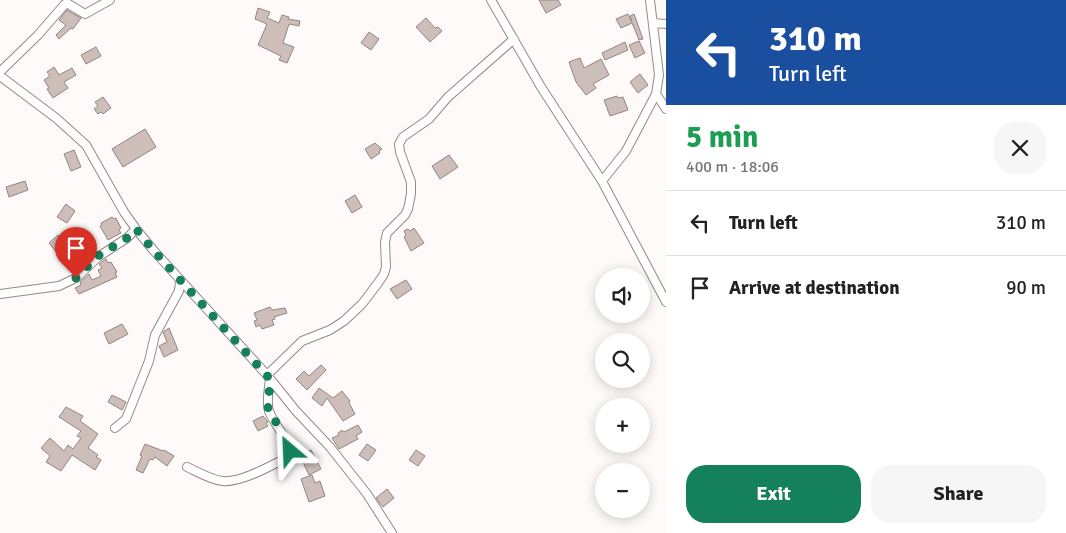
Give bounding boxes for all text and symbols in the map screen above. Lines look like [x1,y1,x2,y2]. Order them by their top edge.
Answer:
text: 310 m [769,17,862,60]
icon: left [686,20,751,85]
text: Turn left [769,60,847,87]
text: 5 min [686,119,758,156]
button: close [994,122,1046,174]
text: 400 m · 18:06 [686,157,779,177]
icon: left [686,209,714,237]
text: Turn left [729,211,798,235]
text: 310 m [996,211,1046,235]
pin [55,227,97,278]
icon: arrive [62,234,90,262]
map controls [595,268,650,518]
button: sound [595,268,650,323]
icon: arrive [686,274,714,302]
text: Arrive at destination [729,276,900,300]
text: 90 m [1006,276,1046,300]
button: search [595,333,650,388]
button: + [595,398,650,453]
position arrow [263,424,315,476]
button: − [595,463,650,518]
button: Exit [686,465,861,523]
button: Share [871,465,1046,523]

